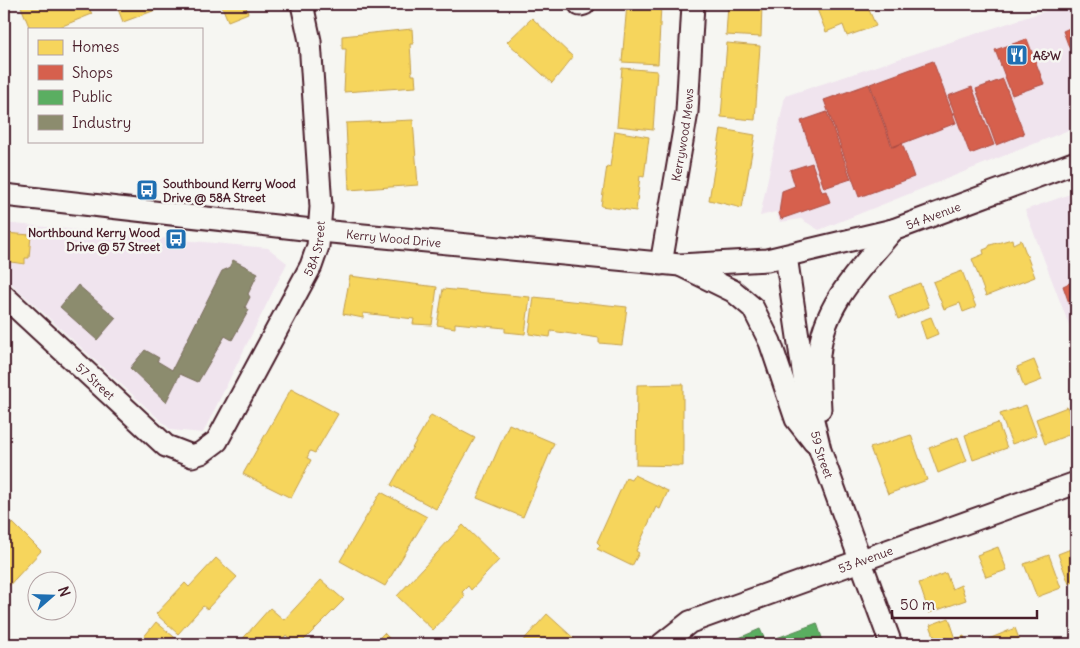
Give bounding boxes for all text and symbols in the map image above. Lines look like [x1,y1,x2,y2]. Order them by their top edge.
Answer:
legend [28,28,202,142]
text: Homes [72,37,119,56]
restaurant icon: A&W [1005,43,1029,67]
place label: A&W [1033,48,1061,63]
text: Shops [72,63,113,82]
text: Public [72,87,113,106]
street label: Kerrywood Mews [668,88,696,183]
text: Industry [72,113,131,132]
place label: Southbound Kerry Wood Drive @ 58A Street [163,176,296,206]
bus stop icon: Southbound Kerry Wood Drive @ 58A Street [135,178,159,202]
street label: 54 Avenue [904,198,962,232]
street label: 58A Street [300,220,327,278]
place label: Northbound Kerry Wood Drive @ 57 Street [28,225,161,255]
street label: Kerry Wood Drive [345,226,442,250]
bus stop icon: Northbound Kerry Wood Drive @ 57 Street [164,227,188,251]
street label: 57 Street [73,359,118,403]
street label: 59 Street [808,429,837,480]
street label: 53 Avenue [836,542,895,576]
north arrow [28,570,78,620]
text: N [54,584,74,599]
scale bar [892,588,1038,620]
text: 50 m [900,595,935,614]

